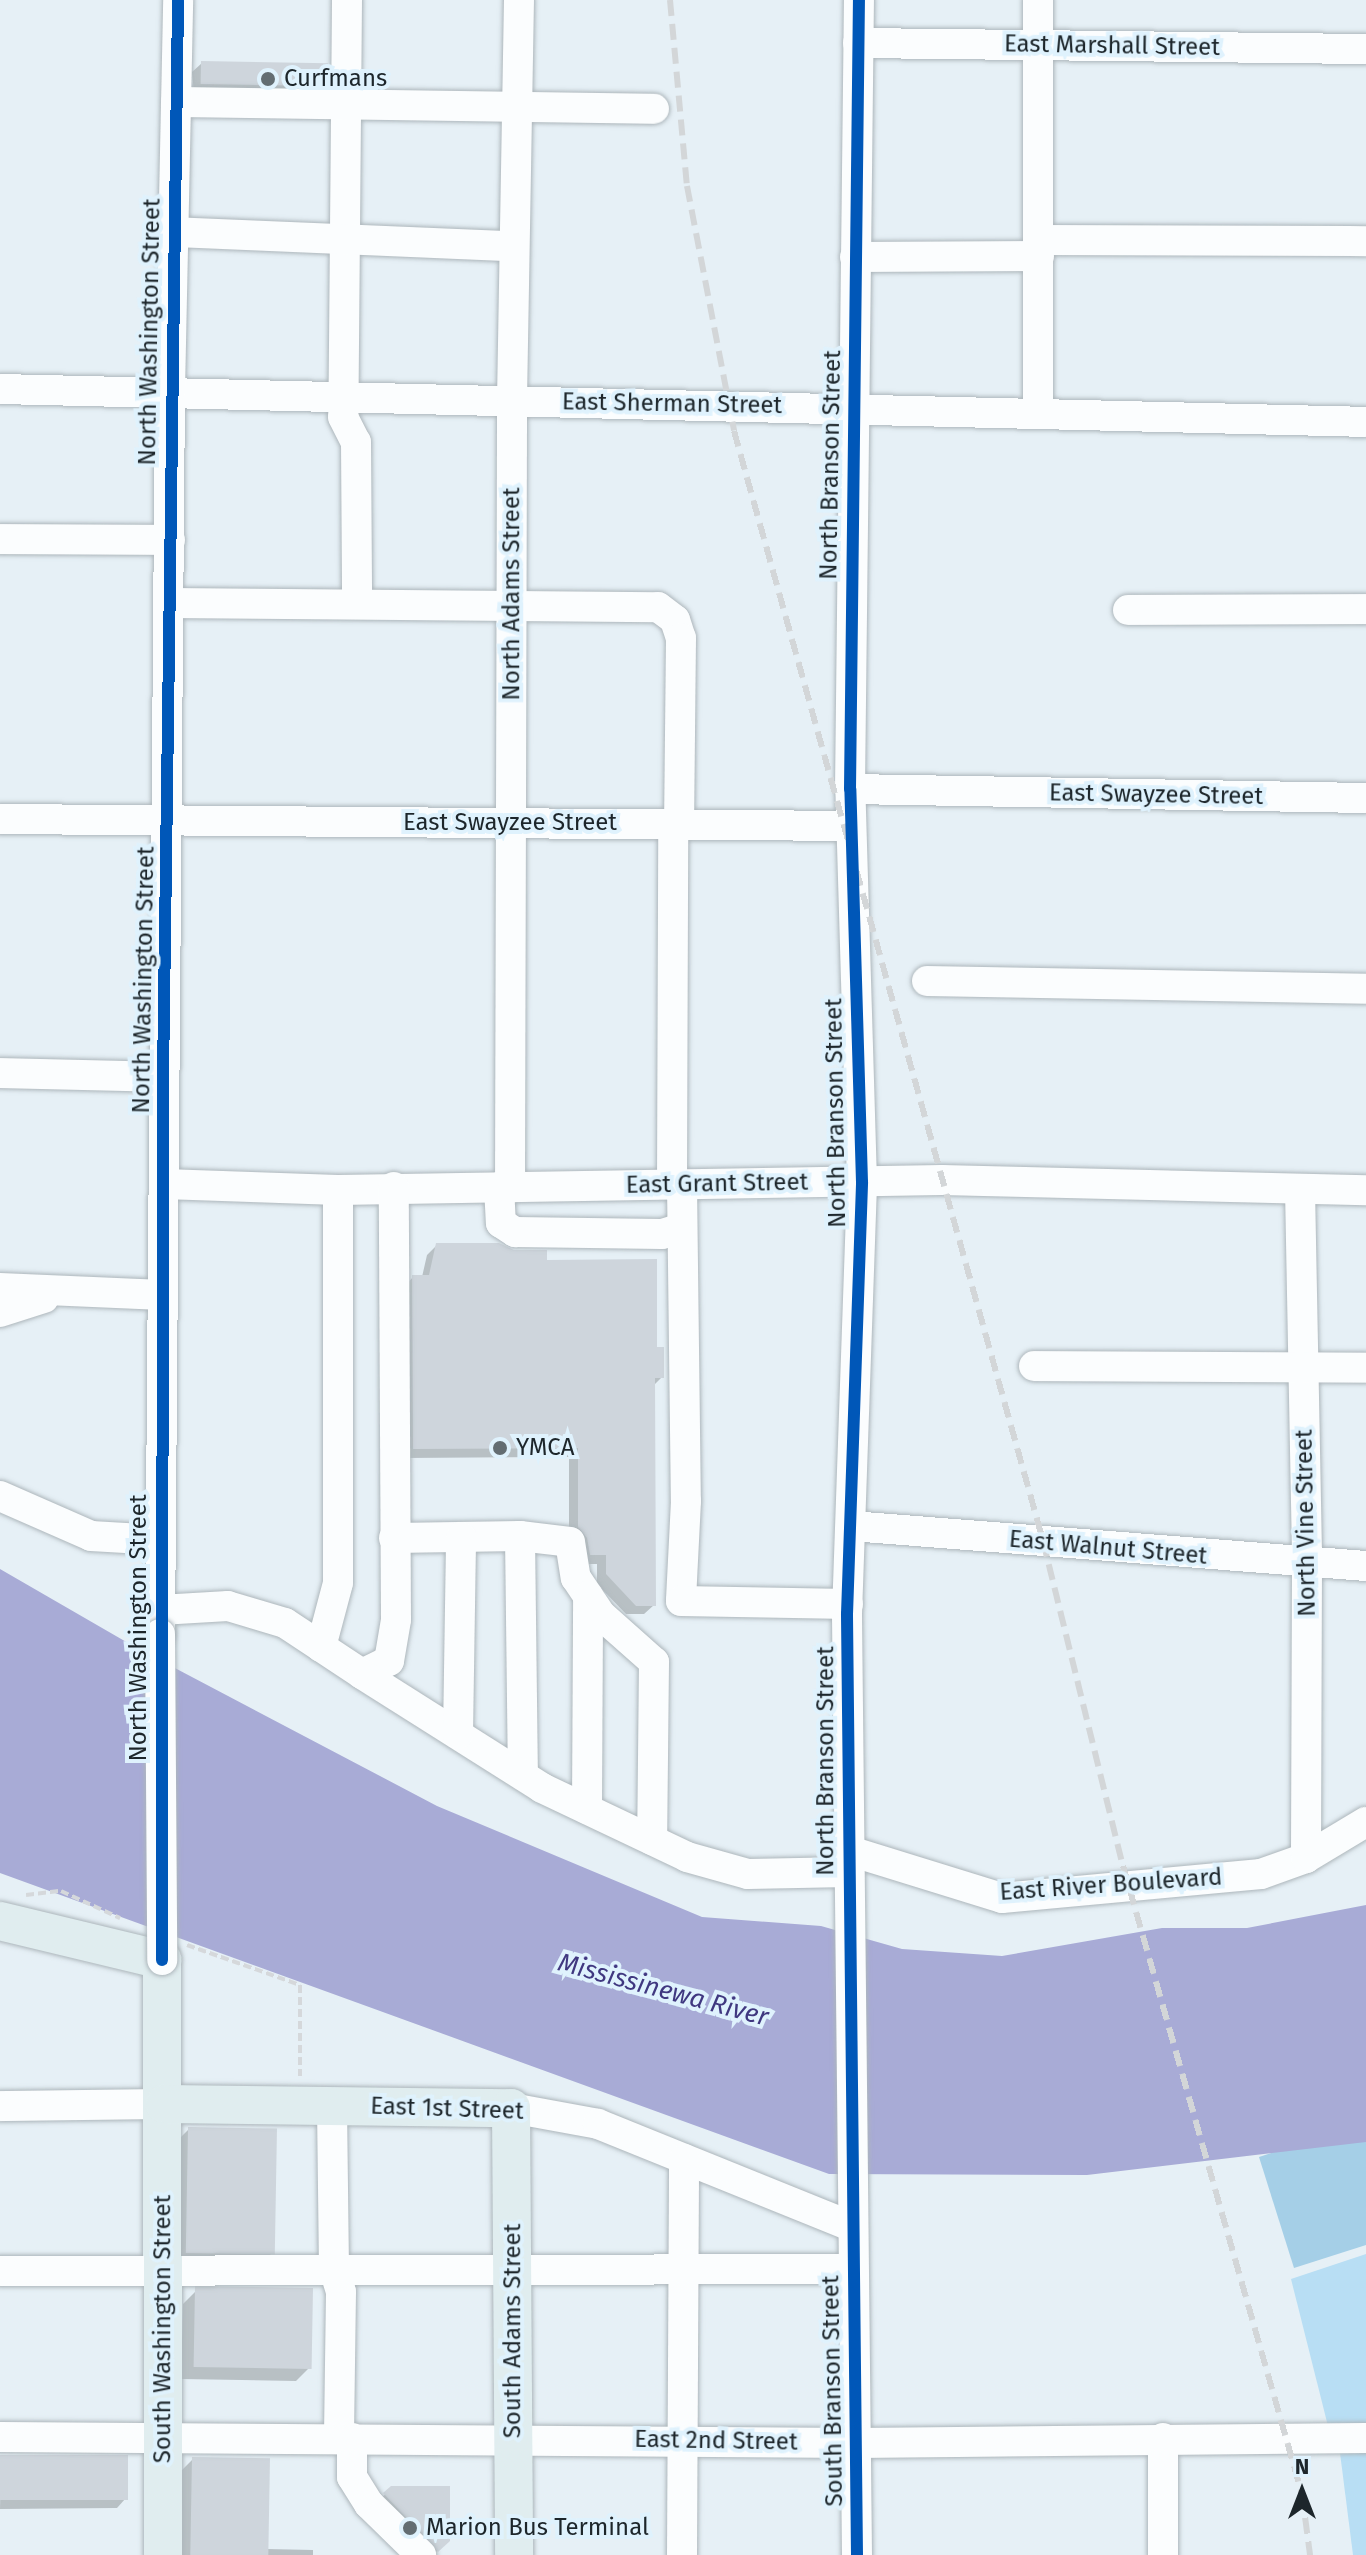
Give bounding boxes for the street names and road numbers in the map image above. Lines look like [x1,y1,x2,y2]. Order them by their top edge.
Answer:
street label: East Marshall Street [1004,30,1220,62]
street label: North Washington Street [133,198,167,466]
street label: North Branson Street [815,350,847,580]
street label: East Sherman Street [562,388,782,420]
street label: North Adams Street [498,487,526,701]
street label: East Swayzee Street [1049,779,1263,811]
street label: East Swayzee Street [403,809,617,837]
street label: North Washington Street [127,846,161,1114]
street label: North Branson Street [820,998,852,1228]
street label: East Grant Street [626,1168,808,1200]
street label: North Vine Street [1290,1429,1322,1617]
street label: North Washington Street [125,1494,153,1762]
street label: East Walnut Street [1008,1525,1208,1571]
street label: North Branson Street [812,1646,840,1876]
street label: East River Boulevard [999,1863,1223,1907]
street label: East 1st Street [370,2092,524,2126]
street label: South Washington Street [149,2195,177,2463]
street label: South Adams Street [499,2224,527,2438]
street label: South Branson Street [817,2275,849,2507]
street label: East 2nd Street [634,2425,798,2457]

